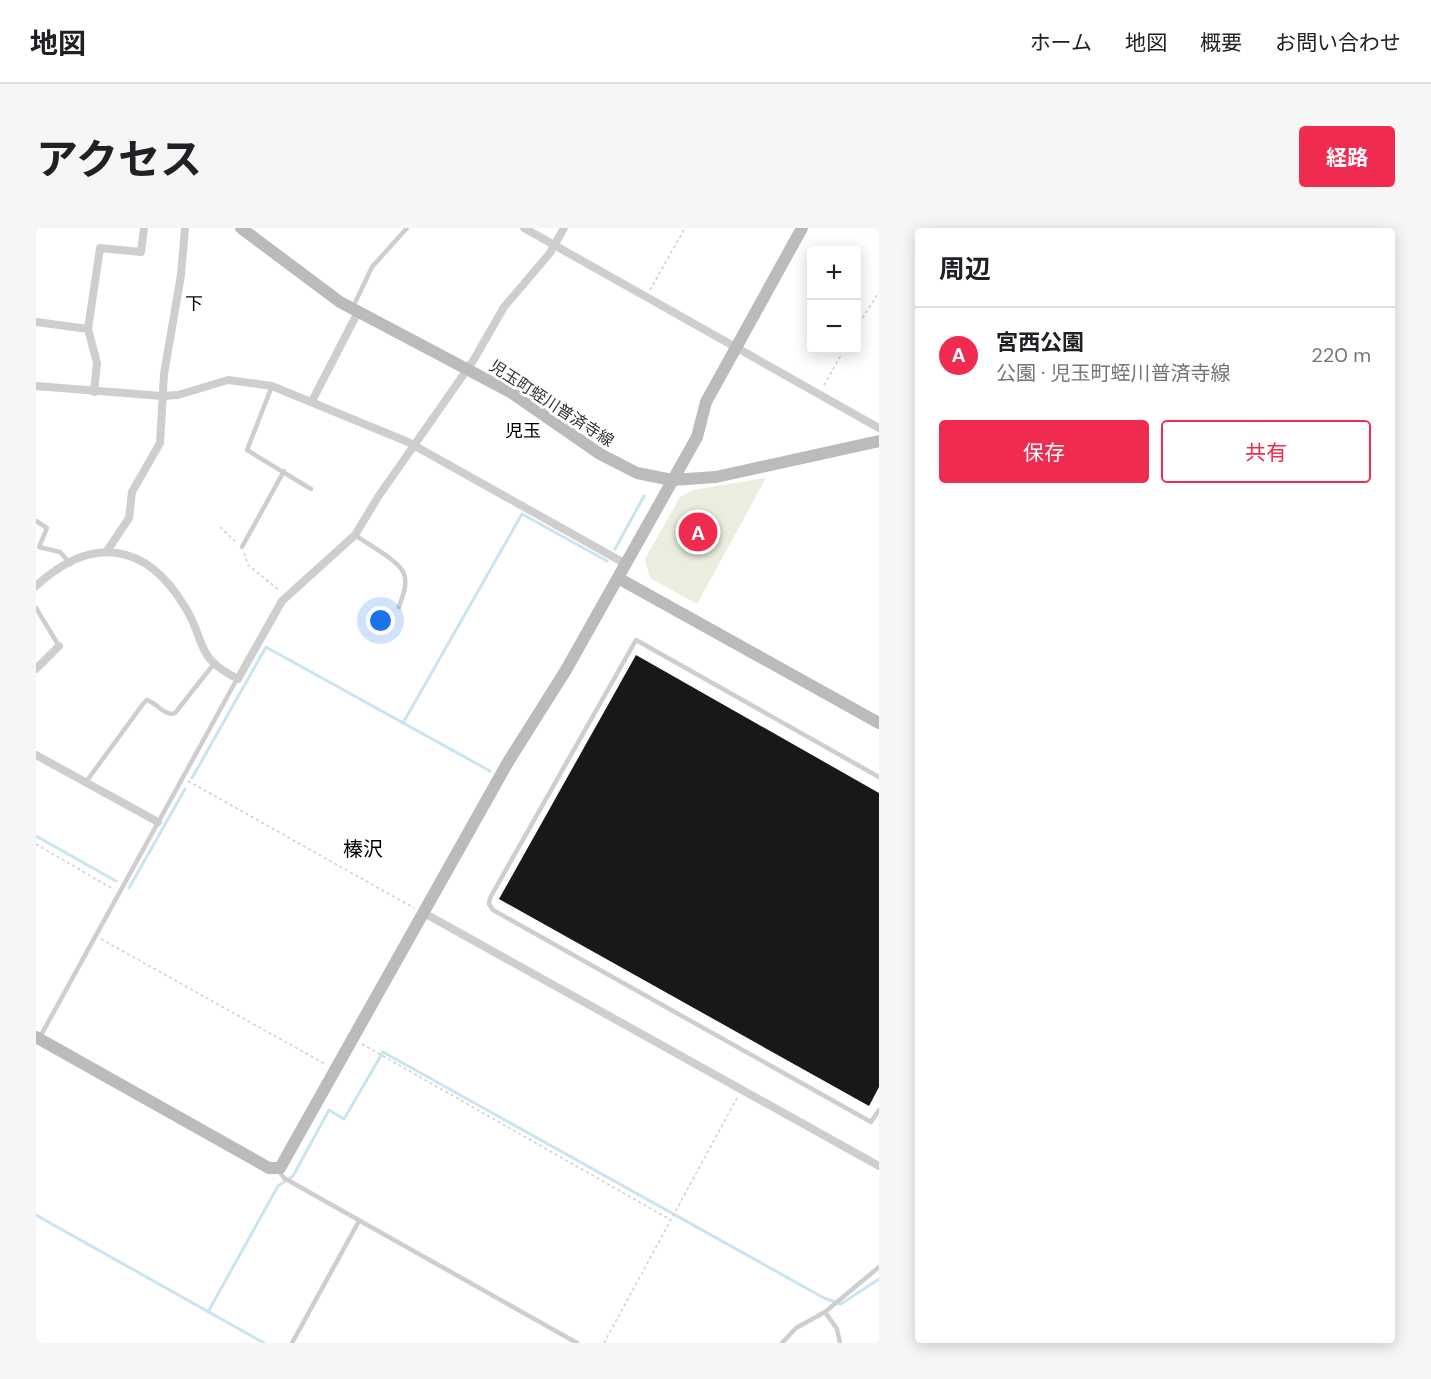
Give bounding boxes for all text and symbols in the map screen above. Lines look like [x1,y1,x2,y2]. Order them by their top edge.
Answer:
text: 地図 [30,25,86,62]
text: ホーム [1030,29,1092,57]
text: 地図 [1125,29,1167,57]
text: 概要 [1200,29,1242,57]
text: お問い合わせ [1275,29,1401,57]
button: 経路 [1299,126,1395,187]
text: アクセス [36,132,202,187]
map controls [807,246,861,354]
button: + [807,246,861,300]
text: 周辺 [939,252,991,286]
district label: 下 [185,292,203,316]
button: − [807,300,861,354]
text: 宮西公園 [996,328,1084,357]
text: A [951,342,966,368]
text: 220 m [1311,342,1371,368]
street label: 児玉町蛭川普済寺線 [486,356,618,450]
text: 公園 · 児玉町蛭川普済寺線 [996,360,1231,386]
district label: 児玉 [505,420,541,442]
button: 保存 [939,420,1149,483]
button: 共有 [1161,420,1371,483]
pin: A [678,510,718,554]
your location [366,606,395,635]
district label: 榛沢 [343,836,383,862]

